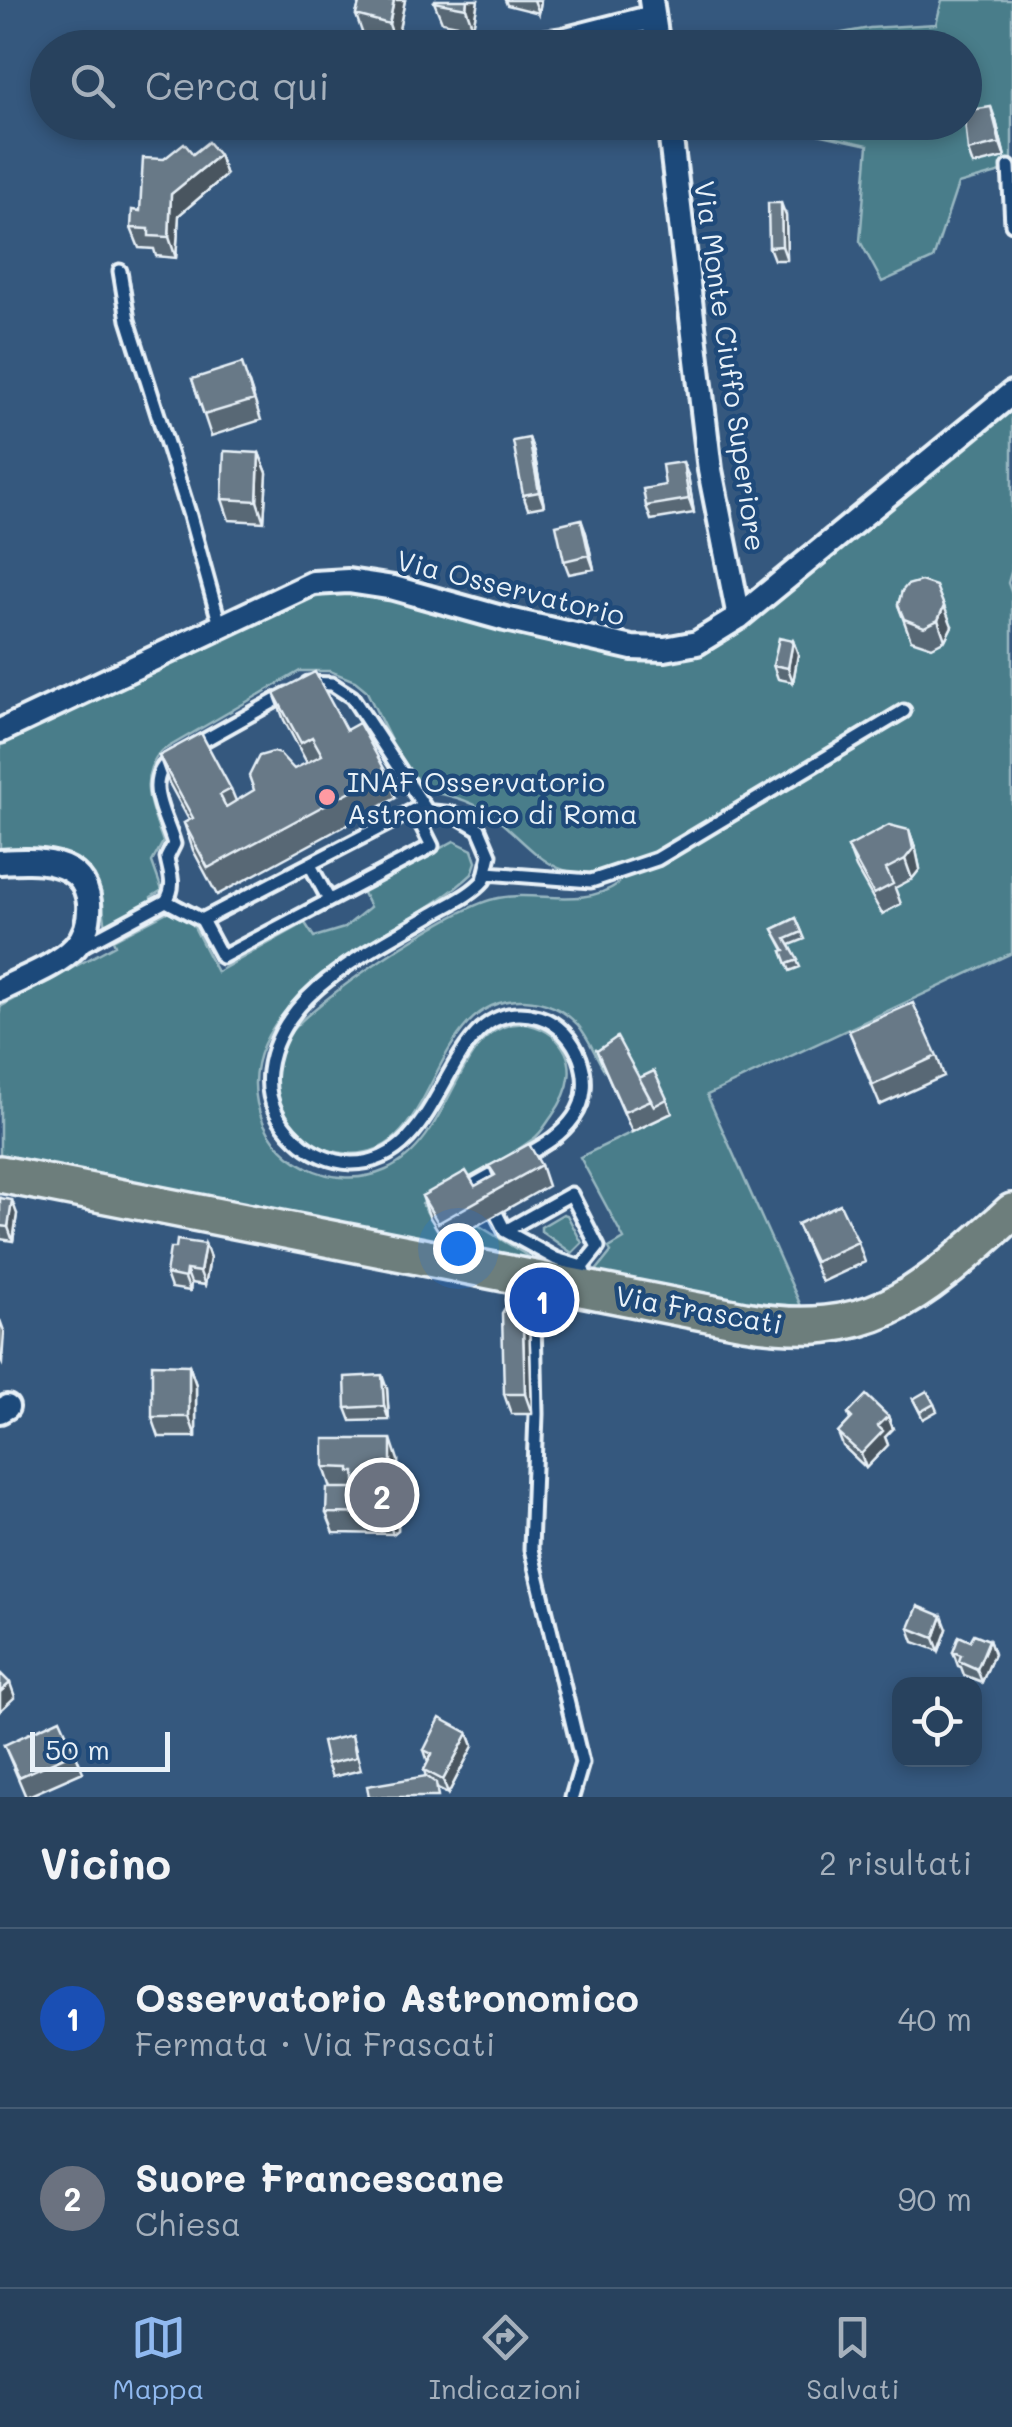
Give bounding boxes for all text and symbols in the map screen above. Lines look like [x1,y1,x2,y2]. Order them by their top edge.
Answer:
search box [30,30,982,140]
icon: search [65,58,120,113]
text: Cerca qui [145,60,330,110]
street label: Via Monte Ciuffo Superiore [687,179,775,553]
street label: Via Osservatorio [393,541,629,633]
place label: INAF Osservatorio Astronomico di Roma [347,763,638,831]
marker: INAF Osservatorio Astronomico di Roma [316,786,338,808]
your location [433,1223,484,1274]
pin: 1 [510,1262,574,1338]
street label: Via Frascati [613,1277,785,1341]
pin: 2 [350,1458,414,1532]
map controls [892,1677,982,1767]
button: locate [892,1677,982,1767]
scale bar [30,1727,170,1772]
text: 50 m [45,1731,110,1767]
text: Vicino [40,1835,171,1890]
text: 2 risultati [819,1841,972,1883]
text: Osservatorio Astronomico [135,1972,639,2022]
text: 1 [65,1997,80,2039]
text: 40 m [898,1997,972,2039]
text: Fermata · Via Frascati [135,2022,495,2064]
text: Suore Francescane [135,2152,504,2202]
text: 2 [64,2177,81,2219]
text: 90 m [898,2177,972,2219]
text: Chiesa [135,2202,241,2244]
tab: Mappa [112,2310,204,2406]
tab: Indicazioni [429,2310,582,2406]
tab: Salvati [806,2310,900,2406]

